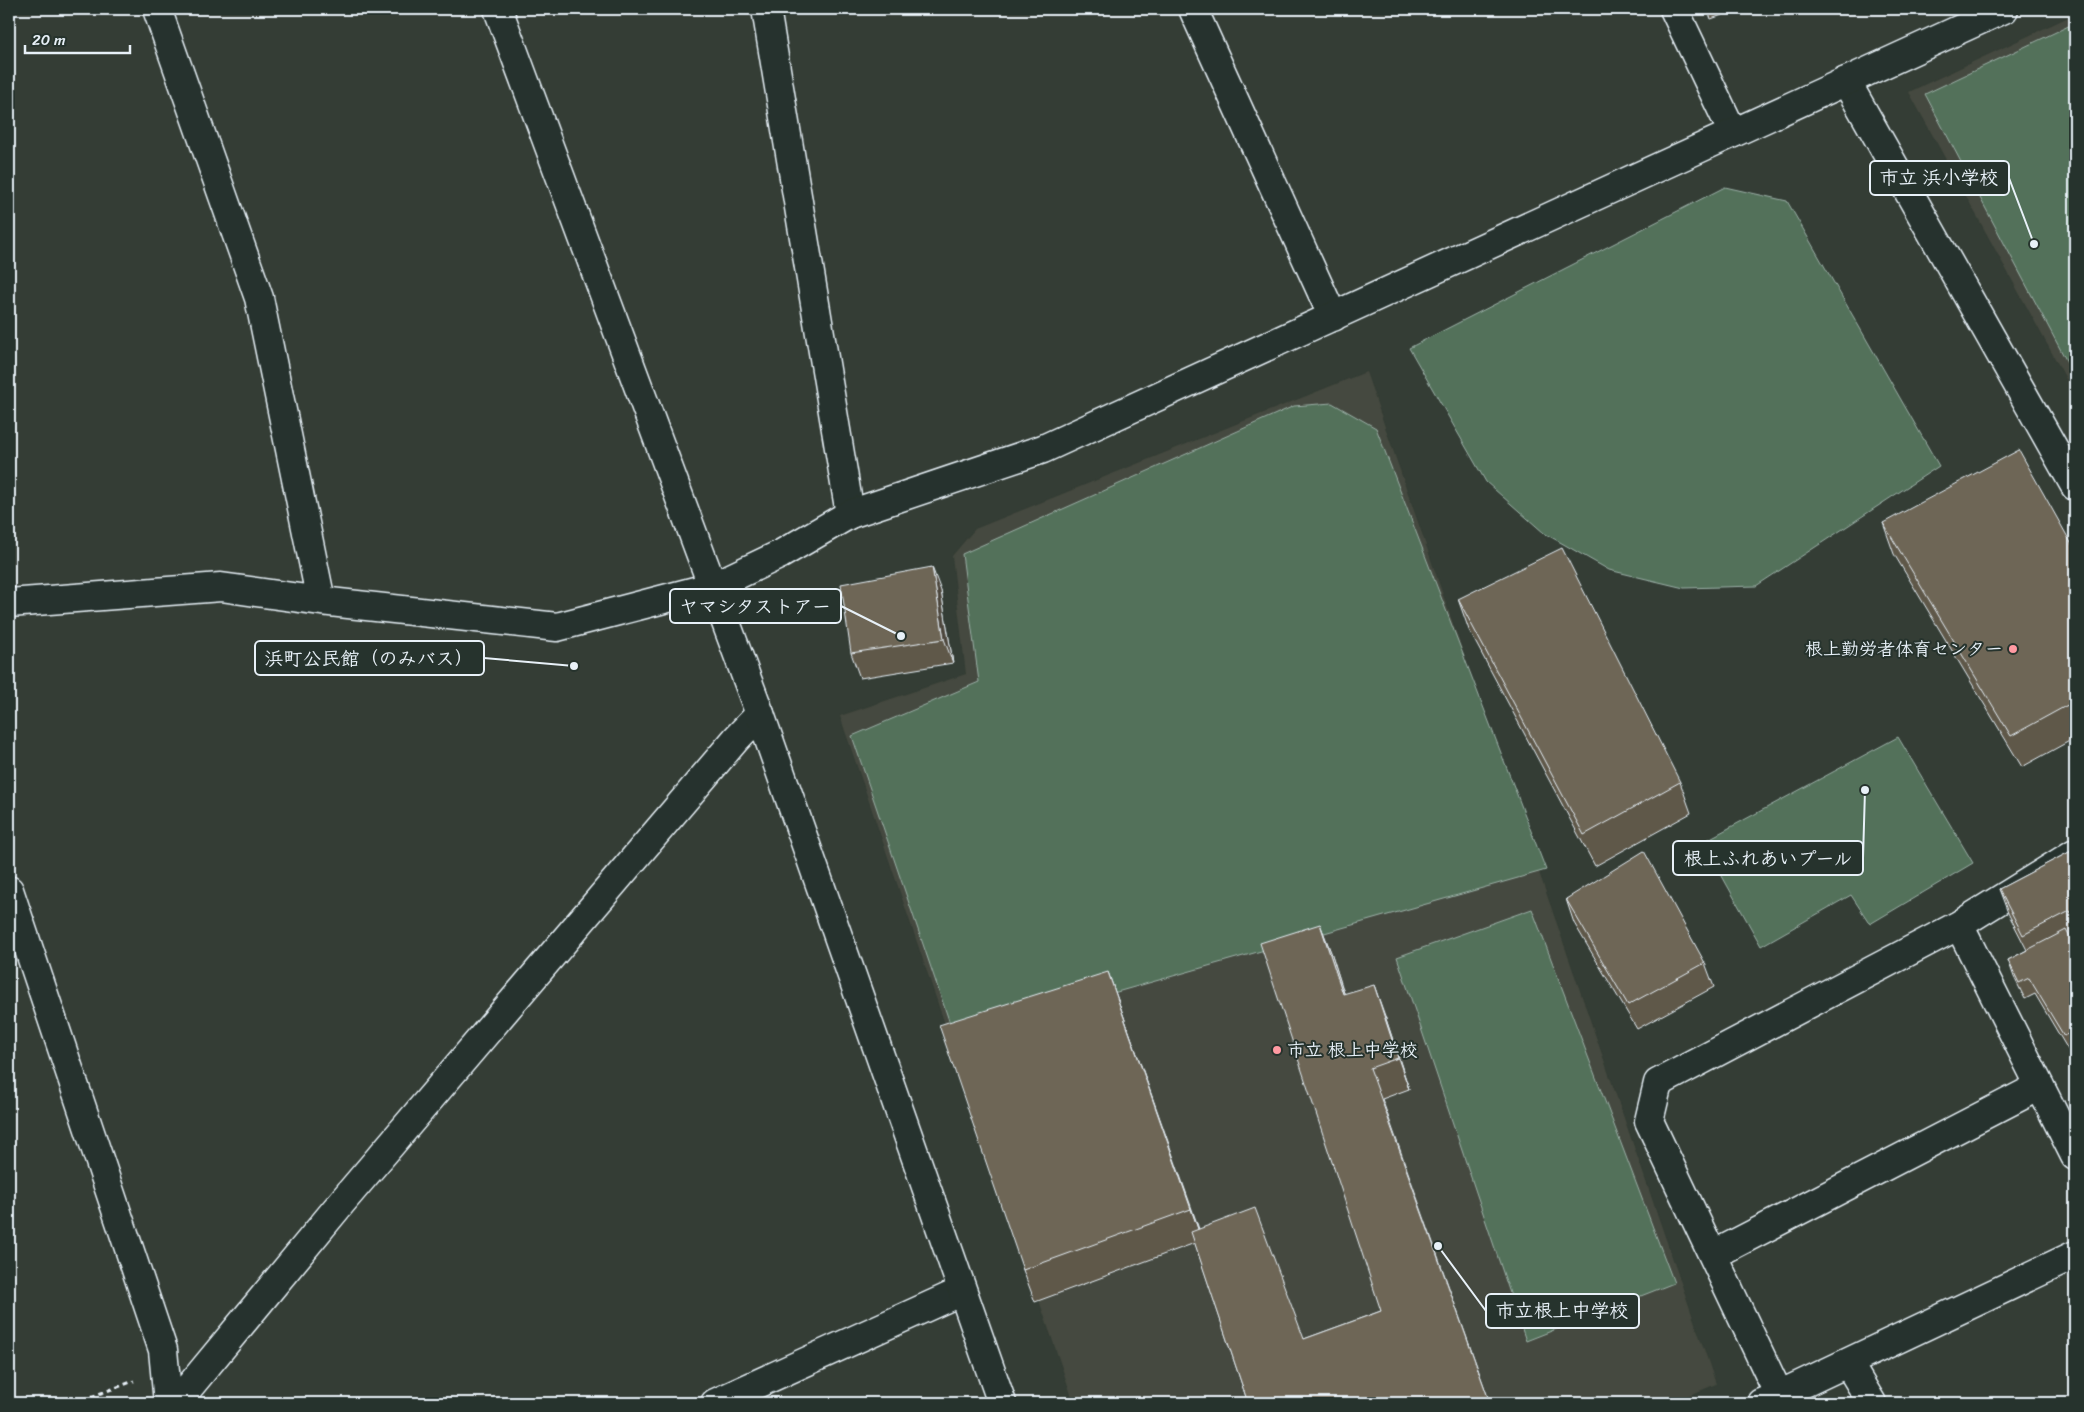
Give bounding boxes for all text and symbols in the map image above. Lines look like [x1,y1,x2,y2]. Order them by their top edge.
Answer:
scale bar [25,22,130,54]
text: 20 m [32,27,66,53]
callout: 市立 浜小学校 [1870,161,2009,195]
text: 市立 浜小学校 [1880,161,1998,194]
callout: ヤマシタストアー [670,589,841,623]
text: ヤマシタストアー [679,590,831,623]
place label: 根上勤労者体育センター [1805,633,2003,665]
callout: 浜町公民館（のみバス） [255,641,484,675]
text: 浜町公民館（のみバス） [264,642,474,675]
marker: 根上勤労者体育センター [2007,643,2019,655]
callout: 根上ふれあいプール [1673,841,1863,875]
text: 根上ふれあいプール [1683,842,1853,875]
place label: 市立 根上中学校 [1287,1034,1418,1066]
marker: 市立 根上中学校 [1271,1044,1283,1056]
callout: 市立根上中学校 [1486,1294,1639,1328]
text: 市立根上中学校 [1495,1294,1629,1327]

